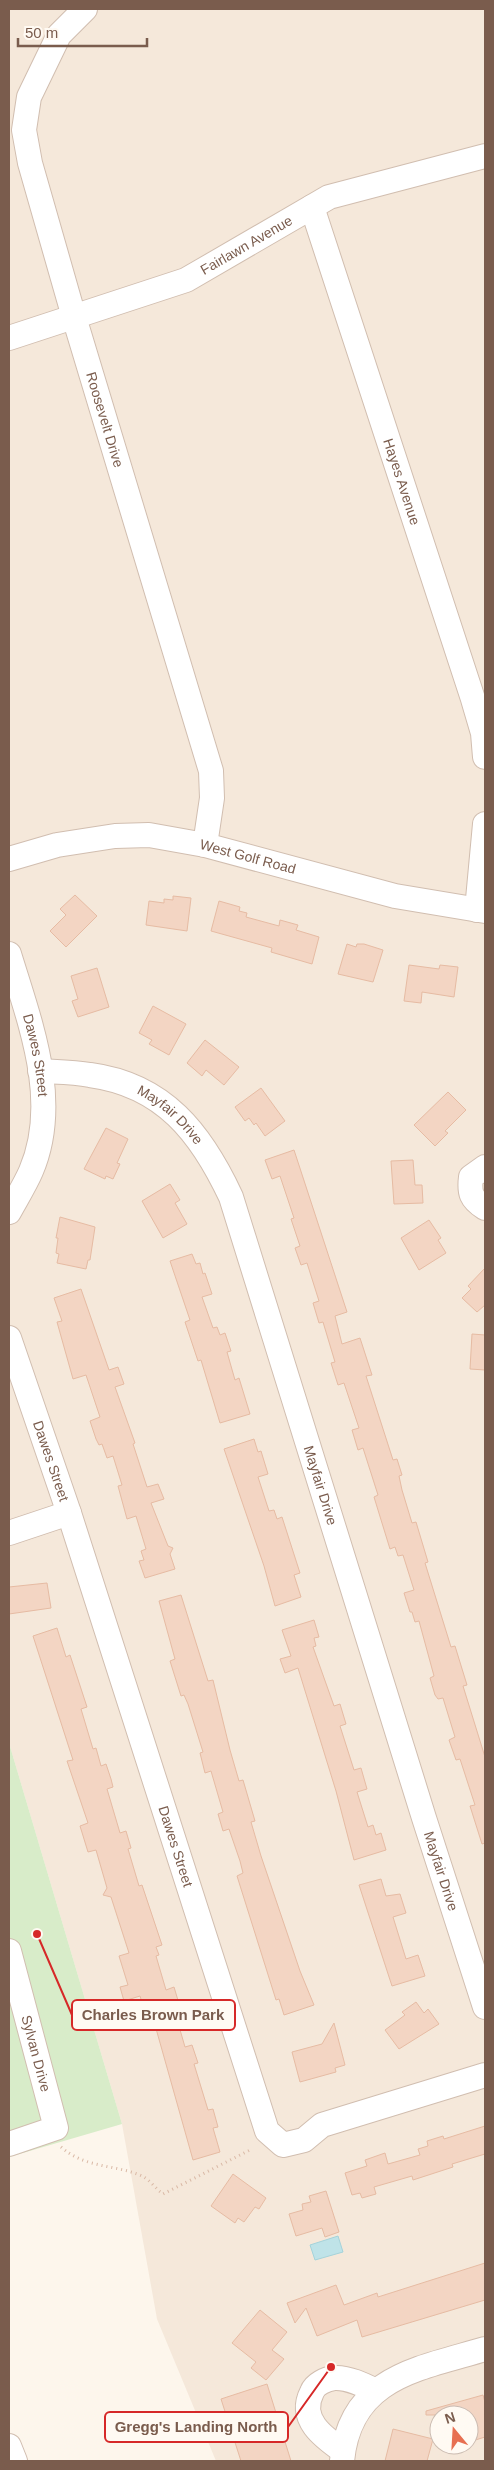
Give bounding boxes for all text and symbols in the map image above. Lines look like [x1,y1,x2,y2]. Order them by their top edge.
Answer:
scale bar [18,15,146,47]
text: 50 m [25,24,58,41]
street label: Fairlawn Avenue [198,212,295,278]
street label: Roosevelt Drive [83,370,127,470]
street label: Hayes Avenue [380,436,424,527]
street label: West Golf Road [198,836,298,877]
street label: Dawes Street [20,1012,51,1097]
street label: Mayfair Drive [135,1082,207,1147]
street label: Dawes Street [30,1419,72,1503]
street label: Mayfair Drive [301,1444,341,1527]
street label: Dawes Street [155,1804,196,1889]
street label: Mayfair Drive [421,1829,461,1913]
callout: Charles Brown Park [72,2000,235,2030]
text: Charles Brown Park [82,2006,225,2023]
street label: Sylvan Drive [18,2013,54,2094]
north arrow [429,2405,479,2455]
text: N [443,2408,457,2427]
callout: Gregg's Landing North [105,2412,288,2442]
text: Gregg's Landing North [115,2418,277,2435]

